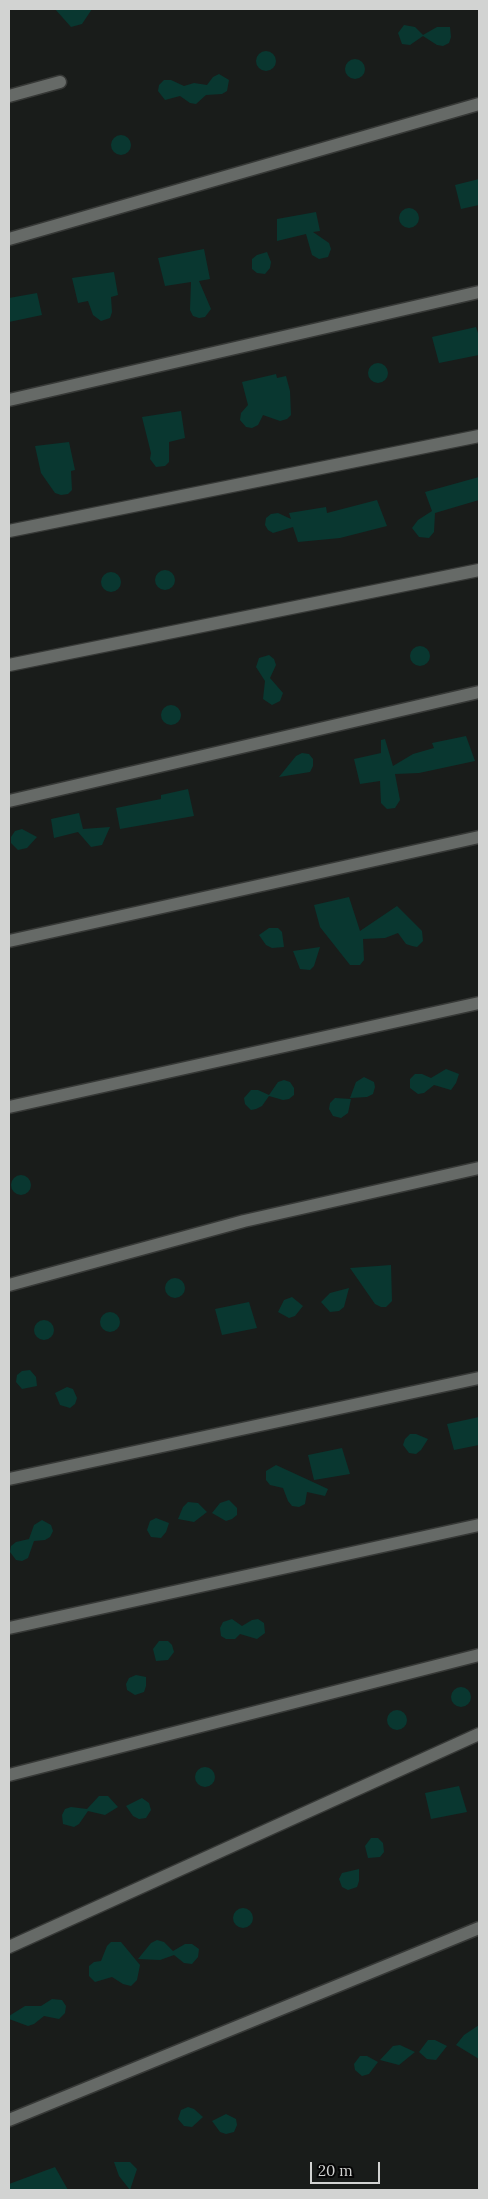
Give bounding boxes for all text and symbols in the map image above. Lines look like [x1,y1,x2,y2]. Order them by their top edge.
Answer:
scale bar [313,2152,383,2184]
text: 20 m [318,2161,353,2180]

